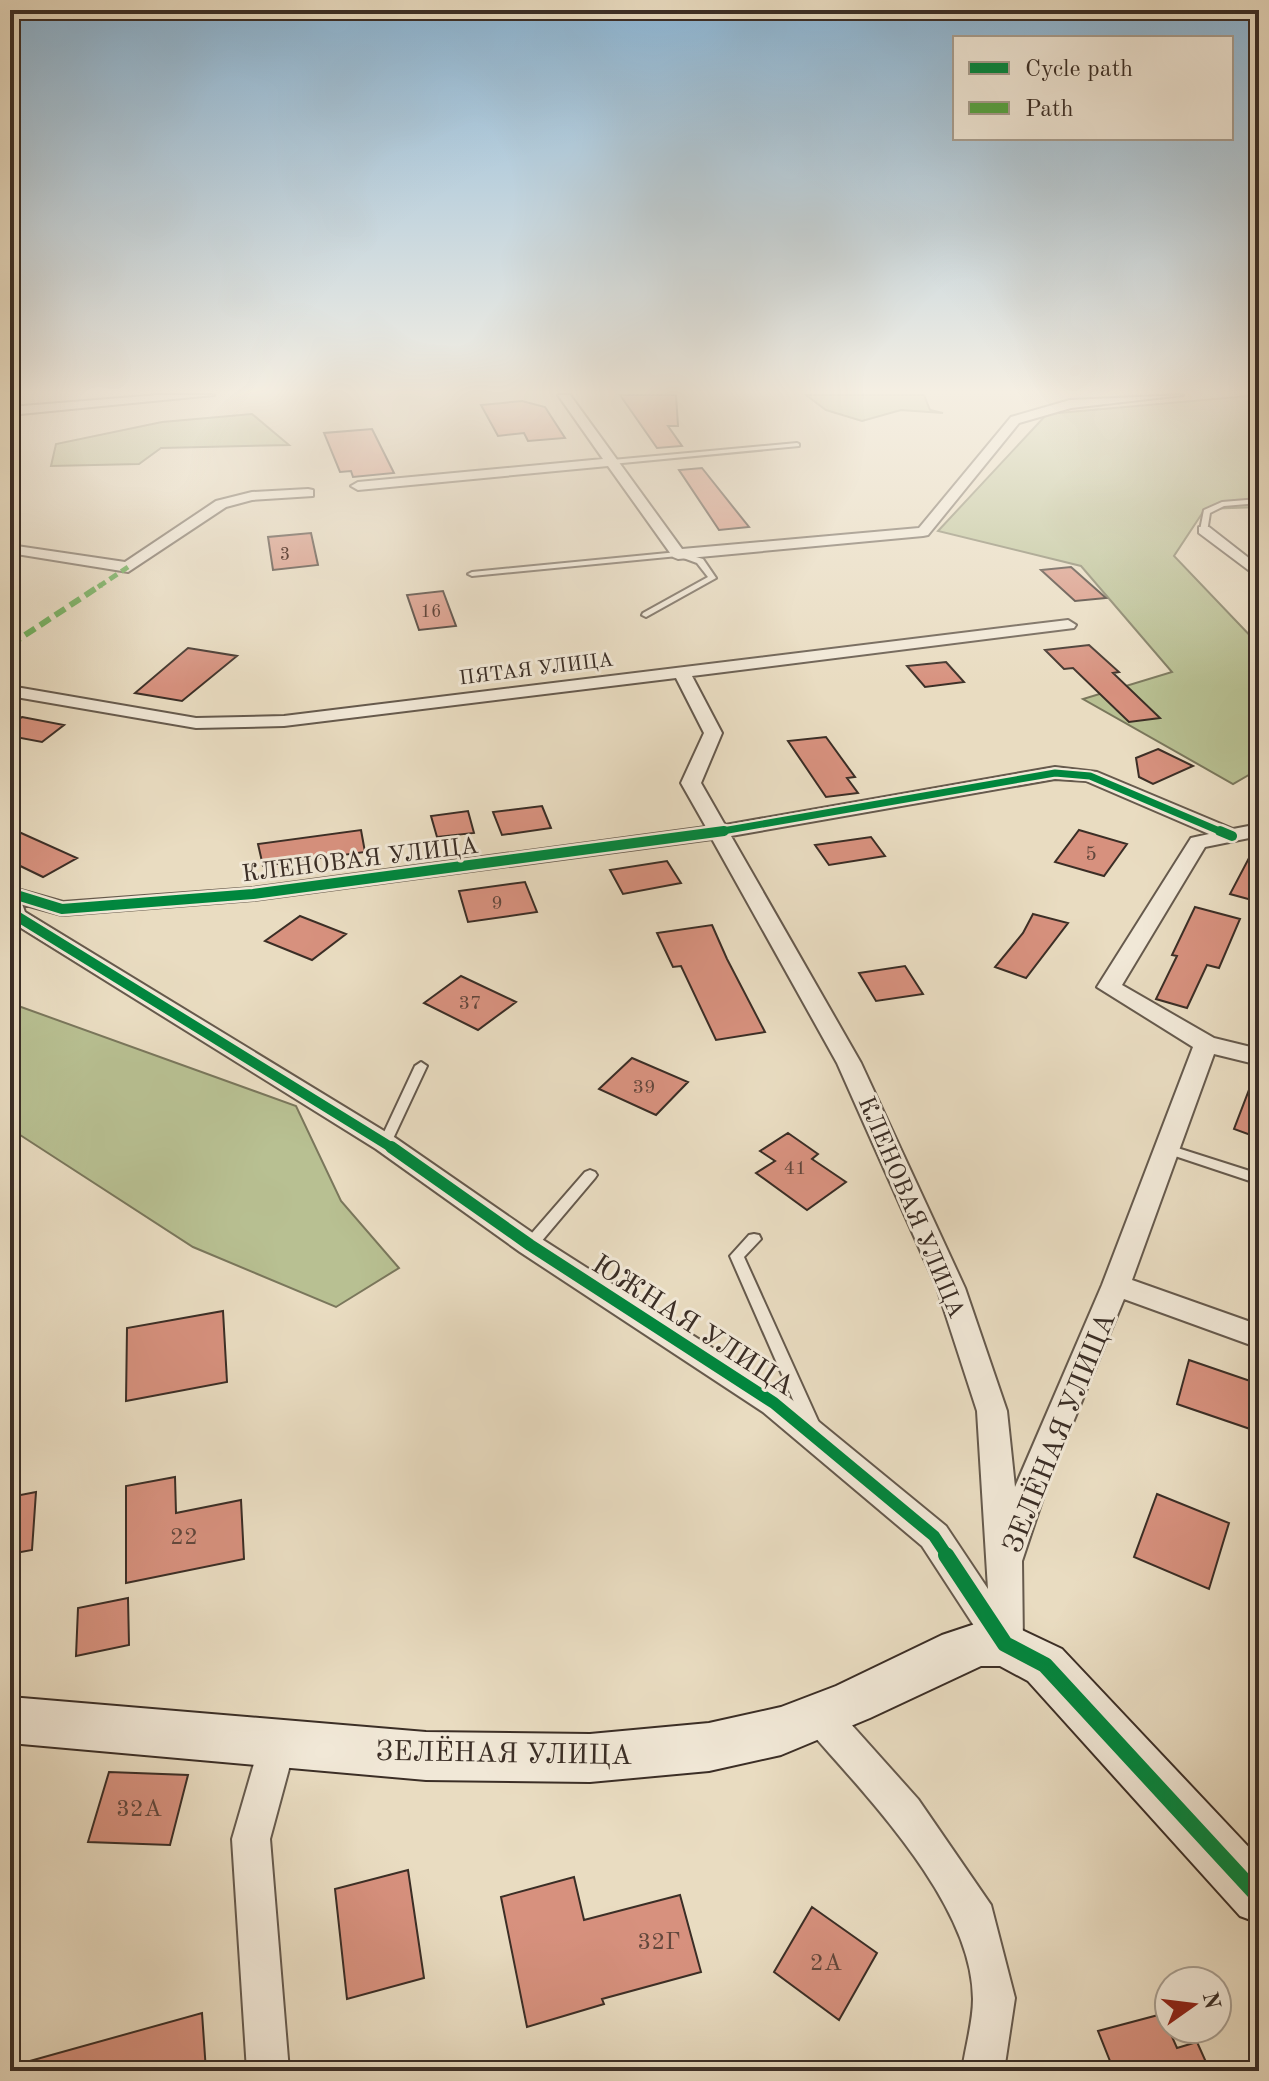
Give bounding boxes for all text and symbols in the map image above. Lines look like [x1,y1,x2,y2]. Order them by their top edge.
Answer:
legend [953,36,1233,140]
text: Cycle path [1025,58,1133,82]
text: Path [1025,98,1074,122]
house number: 3 [280,546,290,564]
house number: 16 [421,603,441,621]
street label: ПЯТАЯ УЛИЦА [458,651,615,689]
street label: КЛЕНОВАЯ УЛИЦА [241,835,480,887]
house number: 5 [1085,845,1097,865]
house number: 9 [491,894,503,914]
house number: 37 [458,994,482,1014]
house number: 39 [632,1078,656,1098]
street label: КЛЕНОВАЯ УЛИЦА [853,1093,968,1322]
house number: 41 [783,1159,807,1179]
street label: ЮЖНАЯ УЛИЦА [586,1251,798,1402]
street label: ЗЕЛЁНАЯ УЛИЦА [996,1307,1122,1557]
house number: 22 [170,1526,198,1550]
street label: ЗЕЛЁНАЯ УЛИЦА [375,1735,632,1771]
house number: 32А [116,1798,162,1822]
house number: 32Г [637,1931,681,1955]
house number: 2А [810,1952,842,1976]
north arrow [1153,1965,1233,2045]
text: N [1198,1990,1223,2012]

